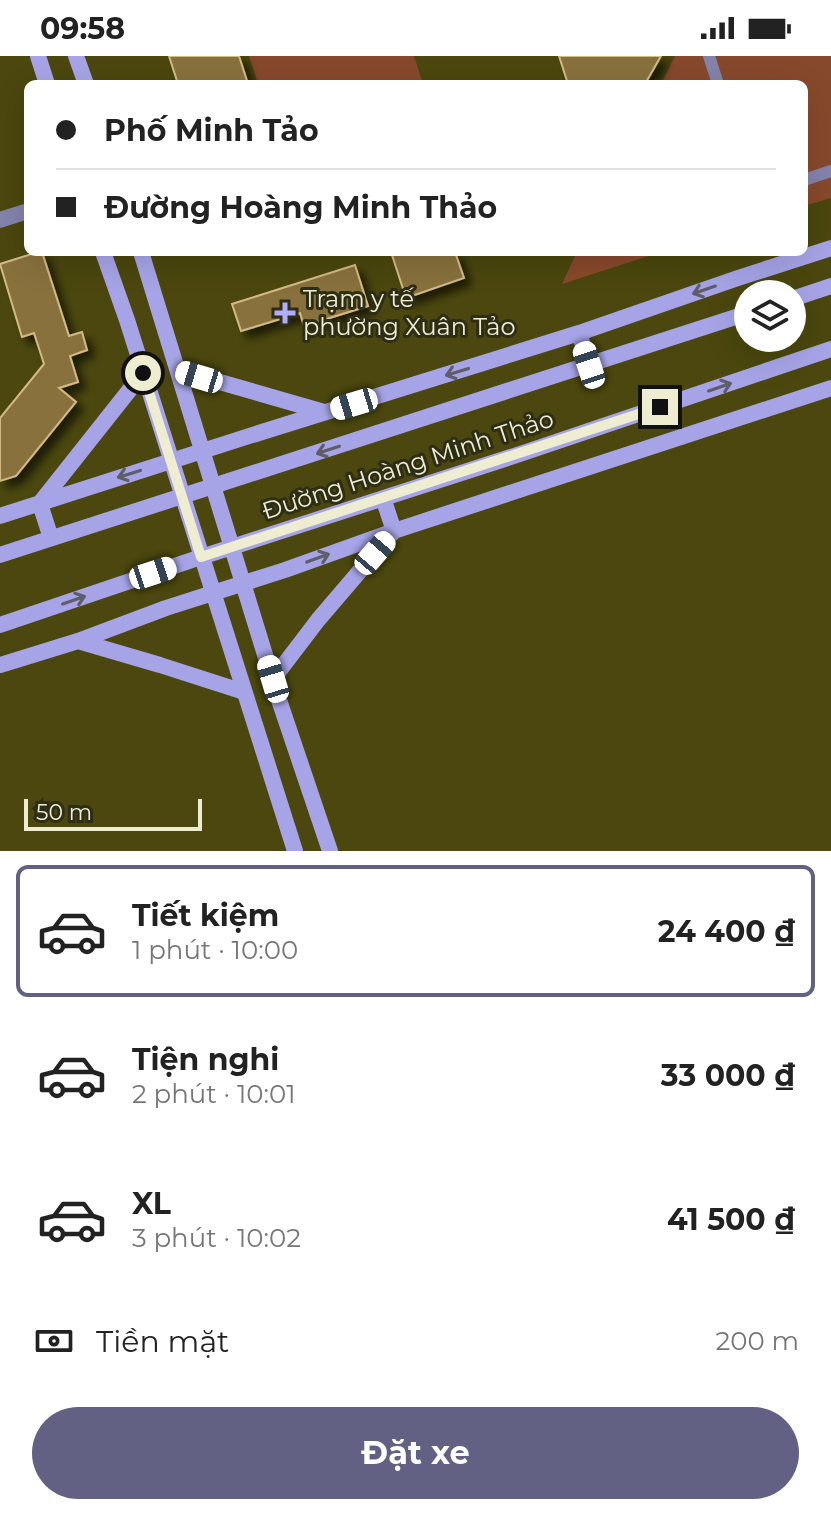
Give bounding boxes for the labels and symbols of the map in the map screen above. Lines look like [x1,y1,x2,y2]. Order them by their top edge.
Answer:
one-way arrow [691,283,716,298]
place label: Trạm y tế phường Xuân Tảo [303,284,516,341]
marker: Trạm y tế phường Xuân Tảo [274,302,296,324]
car [570,338,608,392]
route start [125,355,161,391]
car [173,359,225,395]
one-way arrow [445,365,470,380]
one-way arrow [707,378,732,393]
car [328,386,380,422]
route end [642,389,678,425]
street label: Đường Hoàng Minh Thảo [258,404,557,525]
one-way arrow [315,443,340,458]
one-way arrow [116,468,141,483]
car [350,527,400,579]
one-way arrow [305,550,329,564]
car [126,554,180,592]
one-way arrow [61,591,86,606]
car [255,653,291,705]
scale bar [24,795,202,831]

